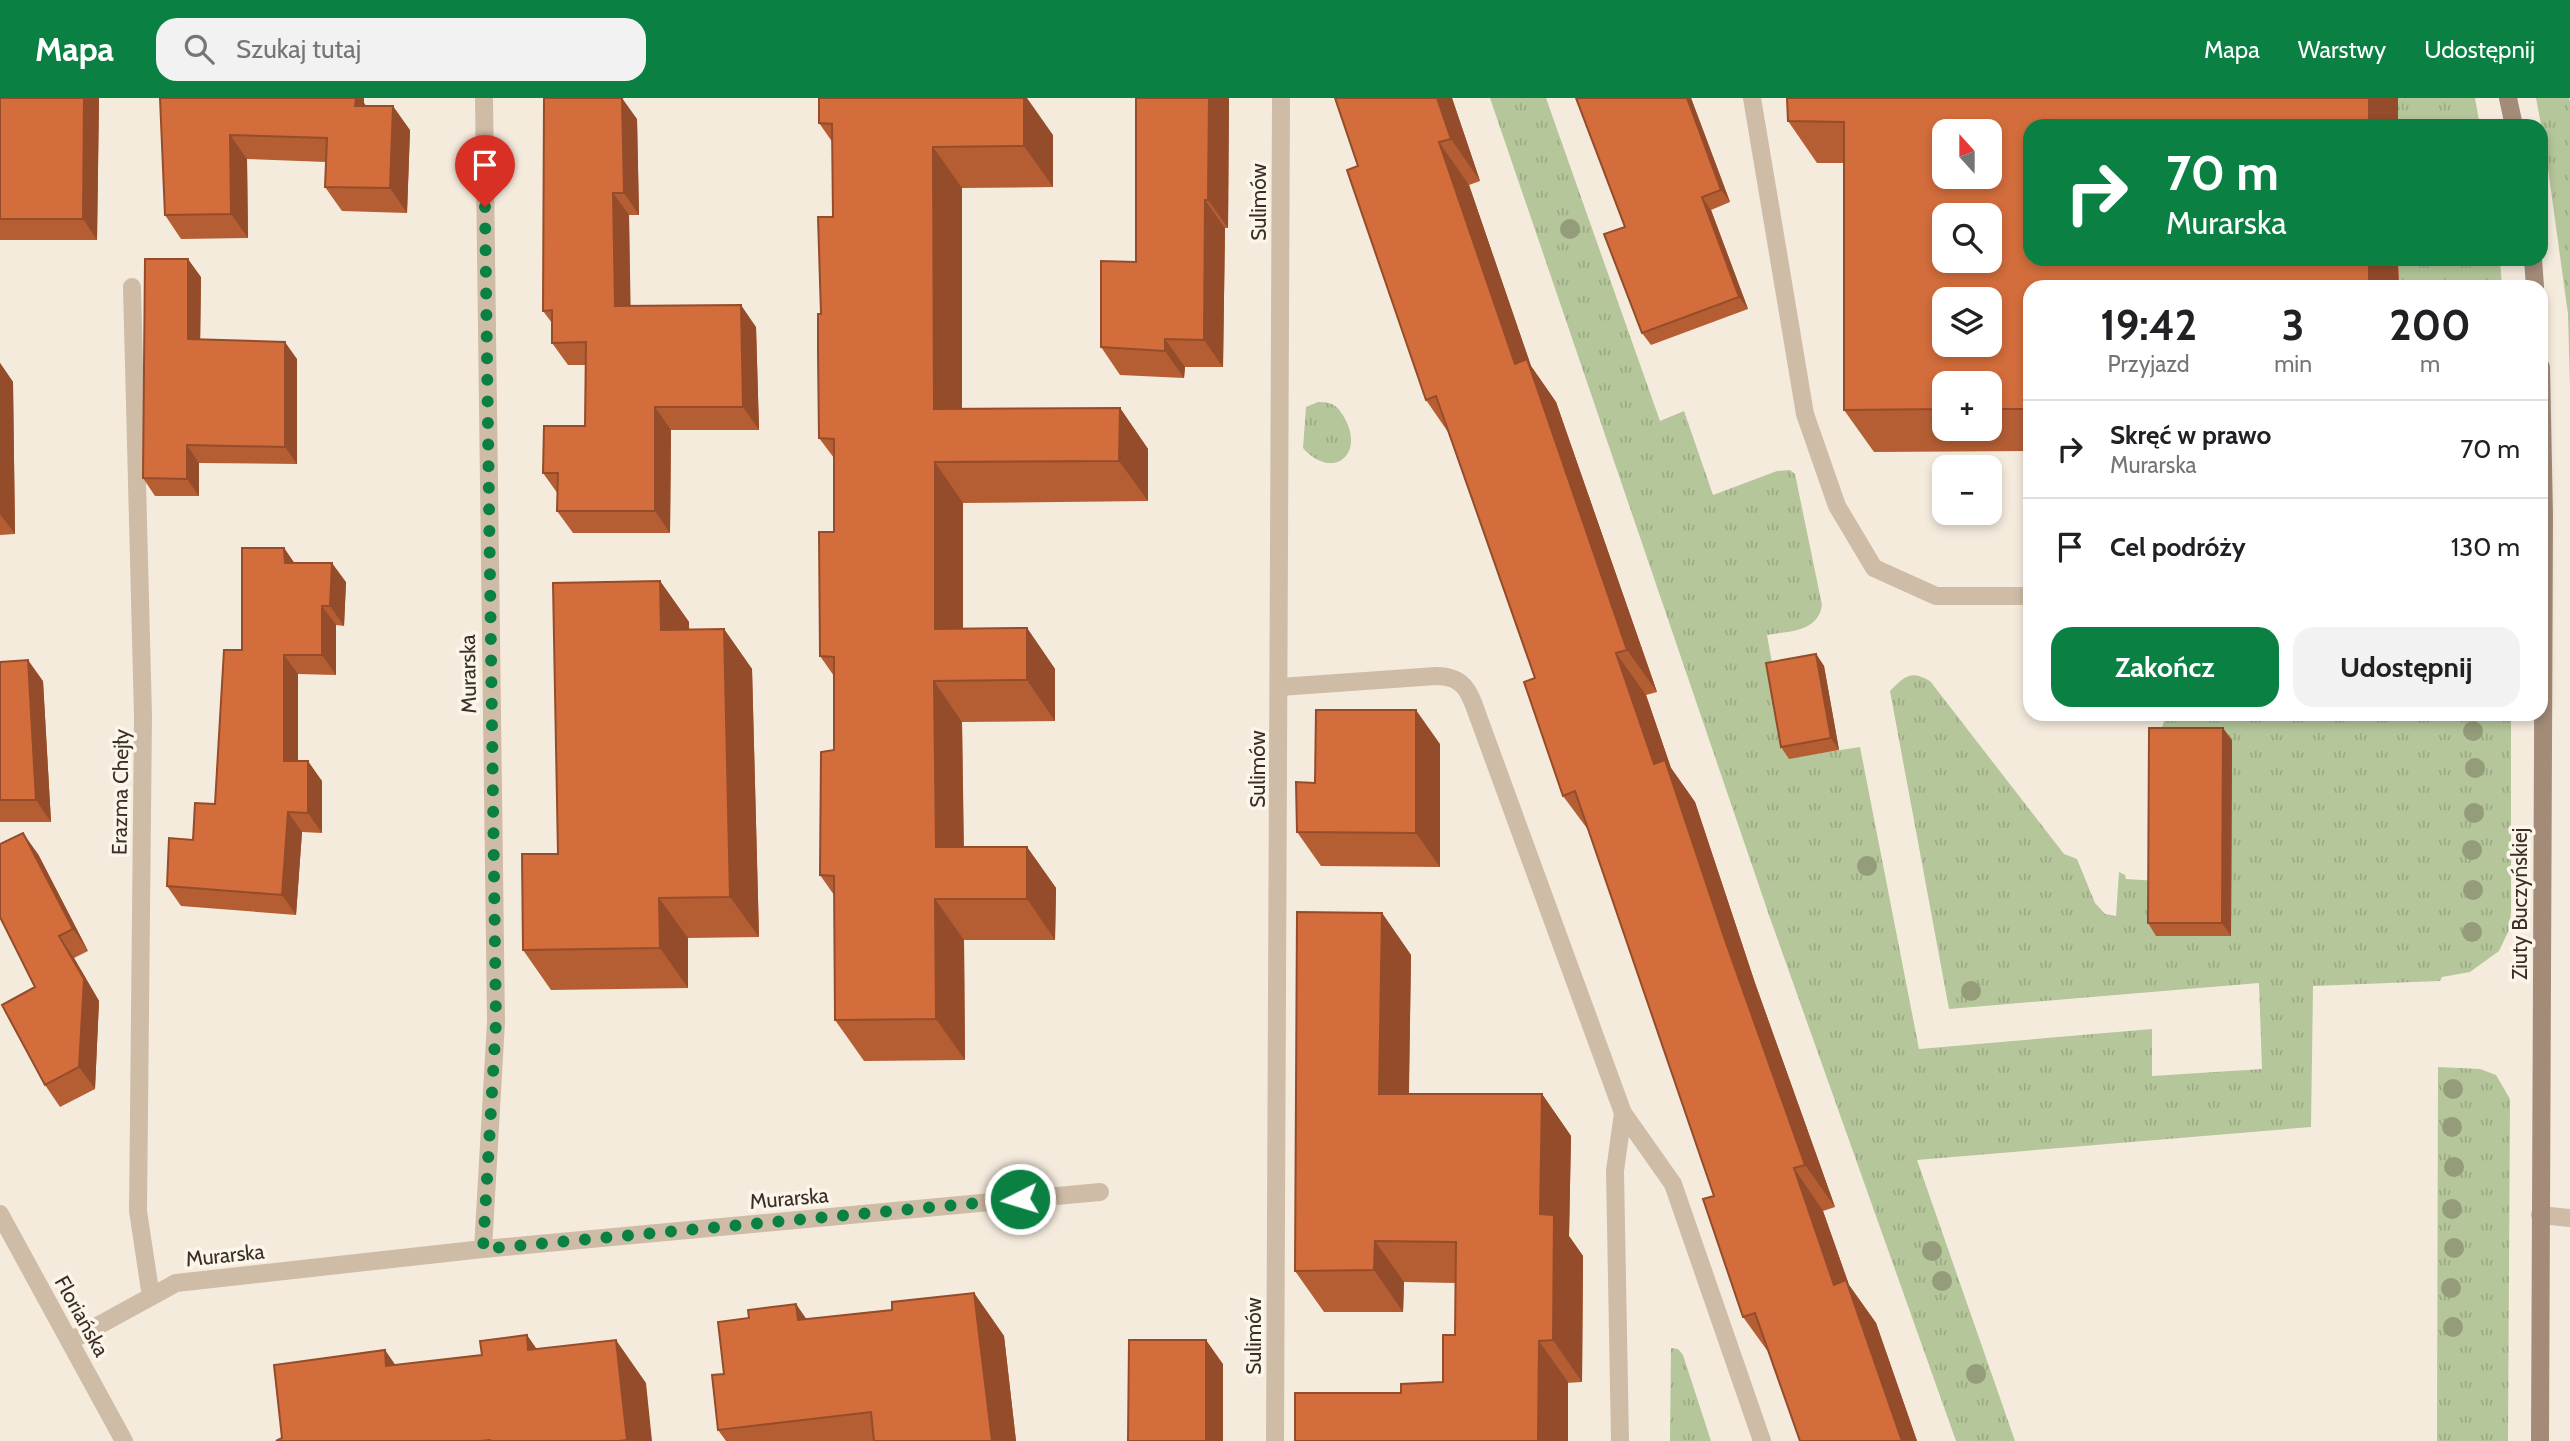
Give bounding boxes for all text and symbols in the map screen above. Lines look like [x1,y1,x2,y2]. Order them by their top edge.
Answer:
search box [156,18,646,81]
text: Mapa [35,29,114,69]
icon: search [180,30,218,68]
text: Szukaj tutaj [236,33,361,65]
text: Mapa [2204,35,2260,64]
text: Warstwy [2298,35,2386,64]
text: Udostępnij [2424,35,2535,64]
north arrow [1932,119,2002,189]
map controls [1932,119,2002,525]
pin [455,135,515,207]
text: 70 m [2166,143,2279,202]
icon: arrive [466,146,504,184]
icon: right [2051,147,2142,238]
street label: Sulimów [1246,163,1271,241]
button: search [1932,203,2002,273]
text: Murarska [2166,203,2287,242]
button: layers [1932,287,2002,357]
text: 19:42 [2100,299,2197,351]
text: 3 [2282,299,2304,351]
text: 200 [2389,299,2471,351]
text: Przyjazd [2108,350,2190,378]
text: min [2274,350,2312,378]
text: m [2420,350,2440,378]
button: + [1932,371,2002,441]
text: Skręć w prawo [2110,419,2271,451]
icon: right [2051,430,2089,468]
text: 70 m [2460,433,2520,465]
text: Murarska [2110,451,2197,479]
button: − [1932,455,2002,525]
icon: arrive [2051,528,2089,566]
text: Cel podróży [2110,531,2246,563]
text: 130 m [2451,531,2520,563]
button: Zakończ [2051,627,2279,707]
button: Udostępnij [2293,627,2520,707]
street label: Murarska [455,634,481,714]
street label: Erazma Chejły [106,728,135,855]
street label: Sulimów [1245,730,1270,808]
street label: Ziuty Buczyńskiej [2507,828,2533,980]
position arrow [983,1162,1057,1236]
street label: Murarska [749,1182,829,1214]
street label: Murarska [184,1238,266,1272]
street label: Floriańska [50,1271,114,1361]
street label: Sulimów [1241,1297,1266,1375]

